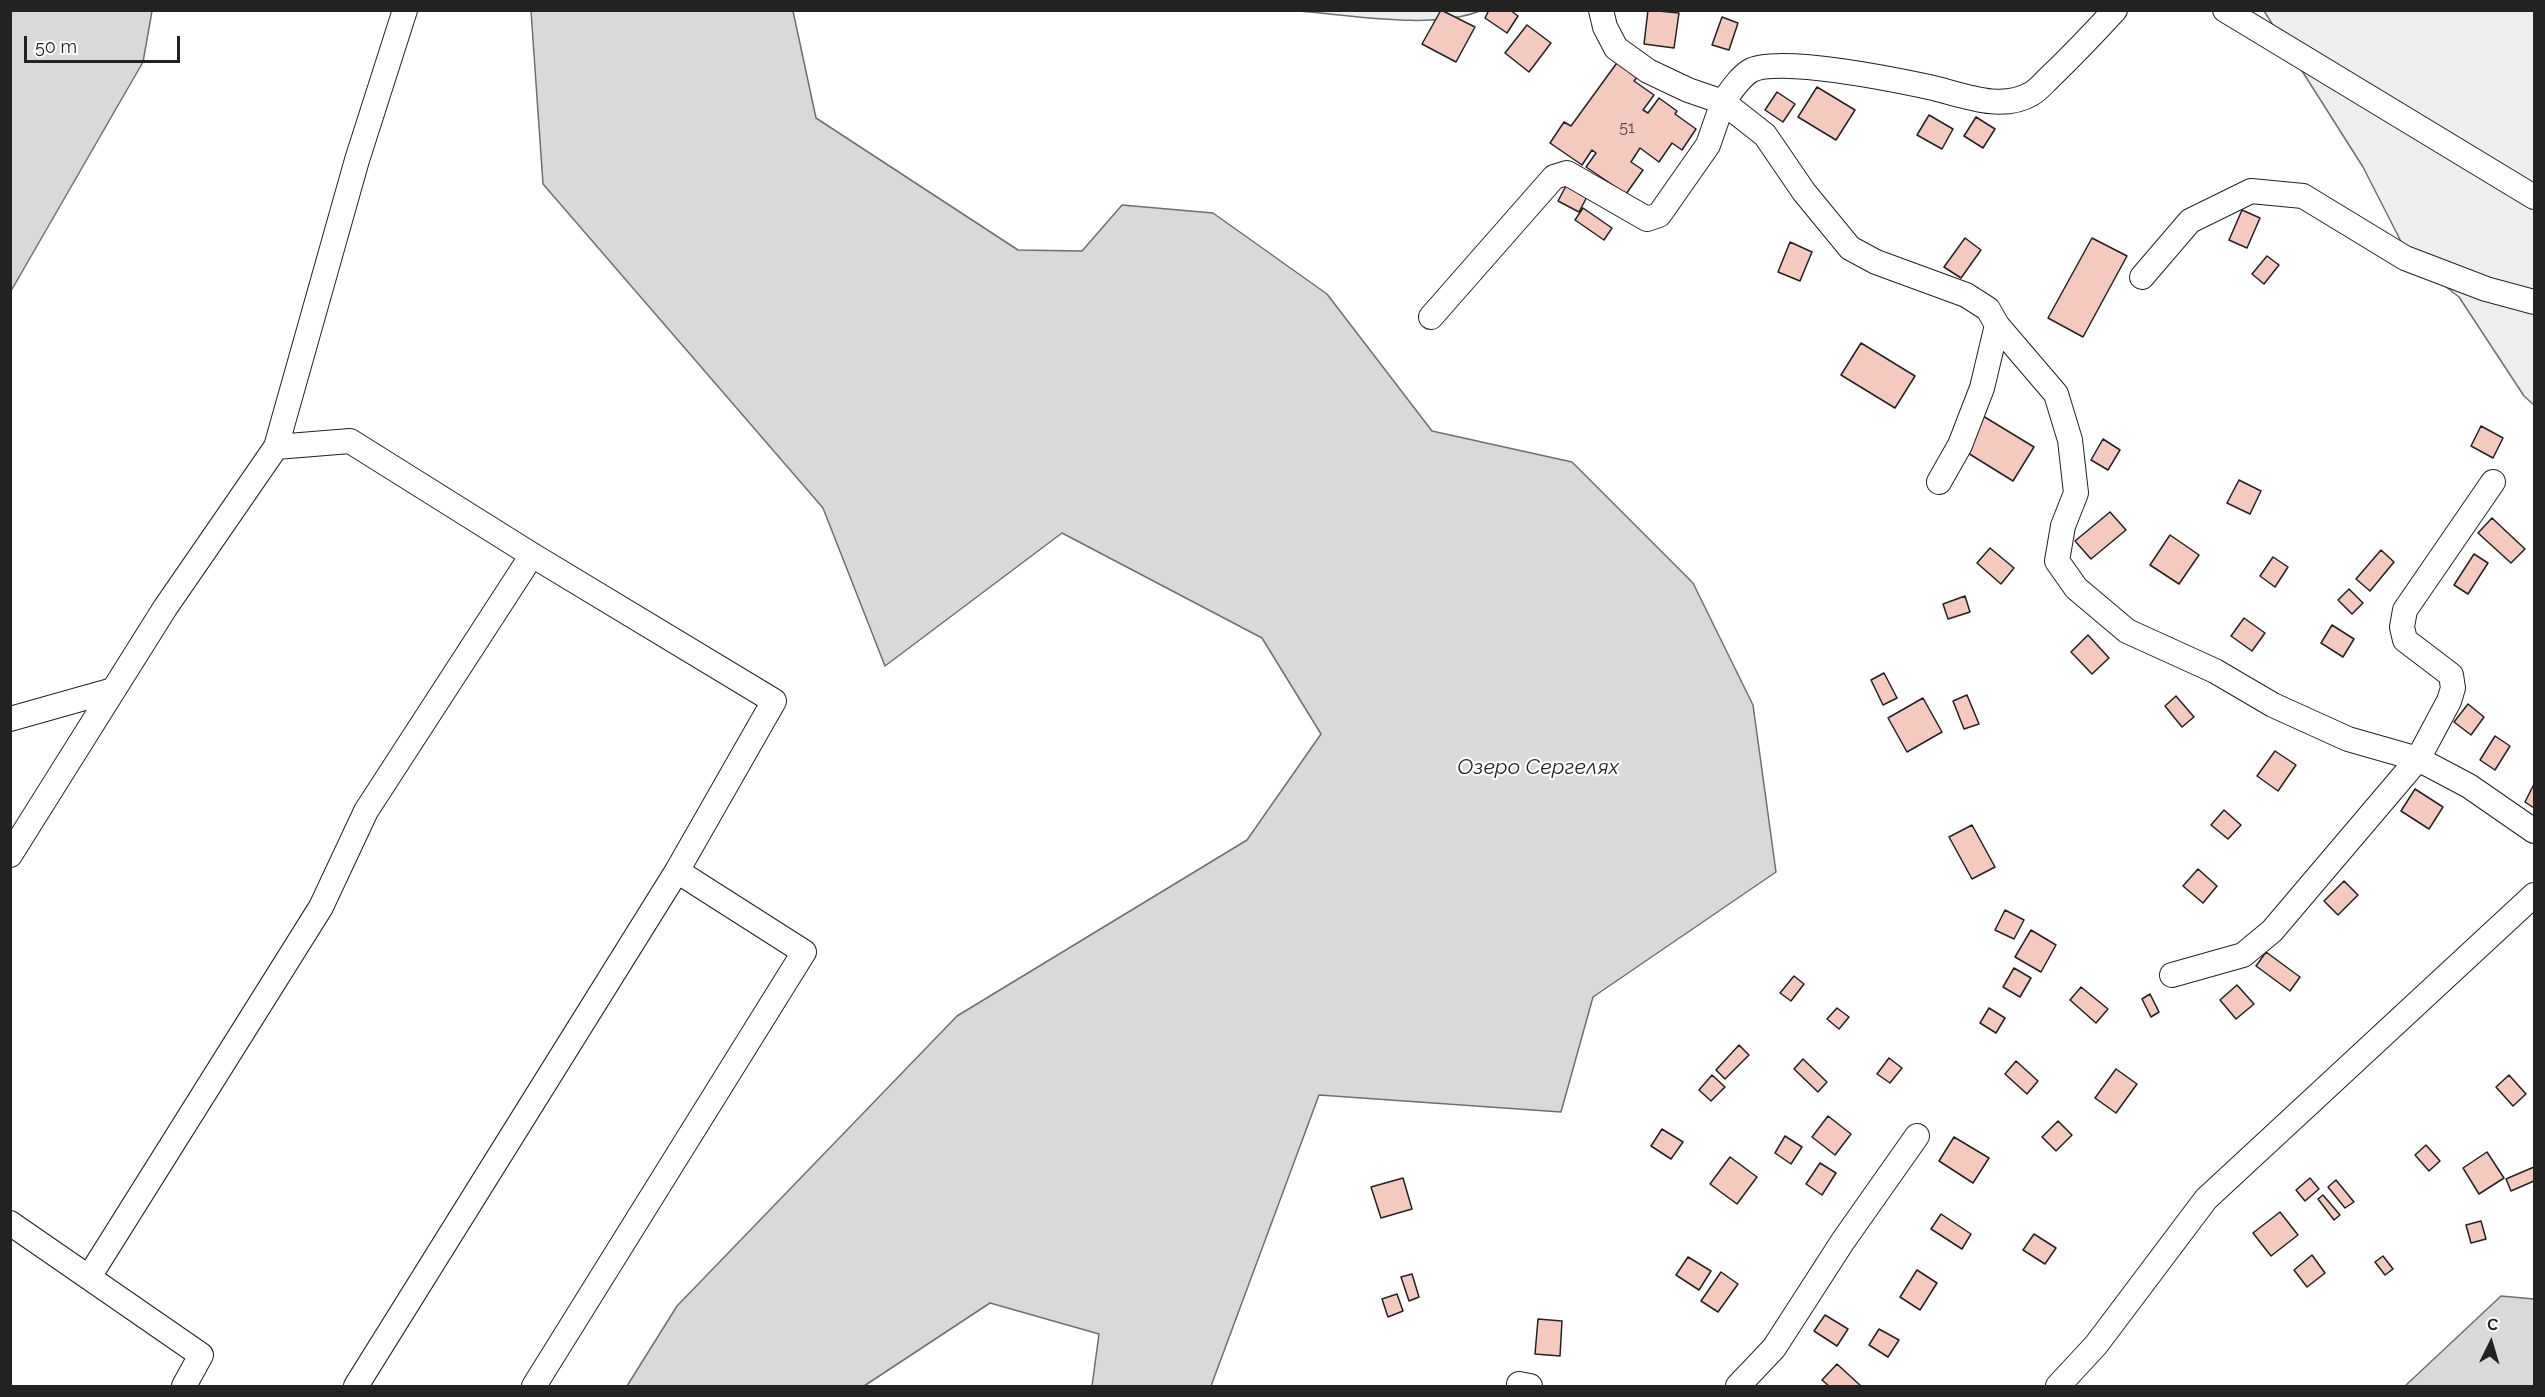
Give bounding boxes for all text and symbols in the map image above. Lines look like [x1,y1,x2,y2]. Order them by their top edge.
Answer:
scale bar [27,24,183,62]
text: 50 m [35,36,77,57]
house number: 51 [1619,118,1635,138]
water label: Озеро Сергелях [1457,755,1619,781]
north arrow [2461,1313,2521,1373]
text: С [2486,1315,2499,1335]

